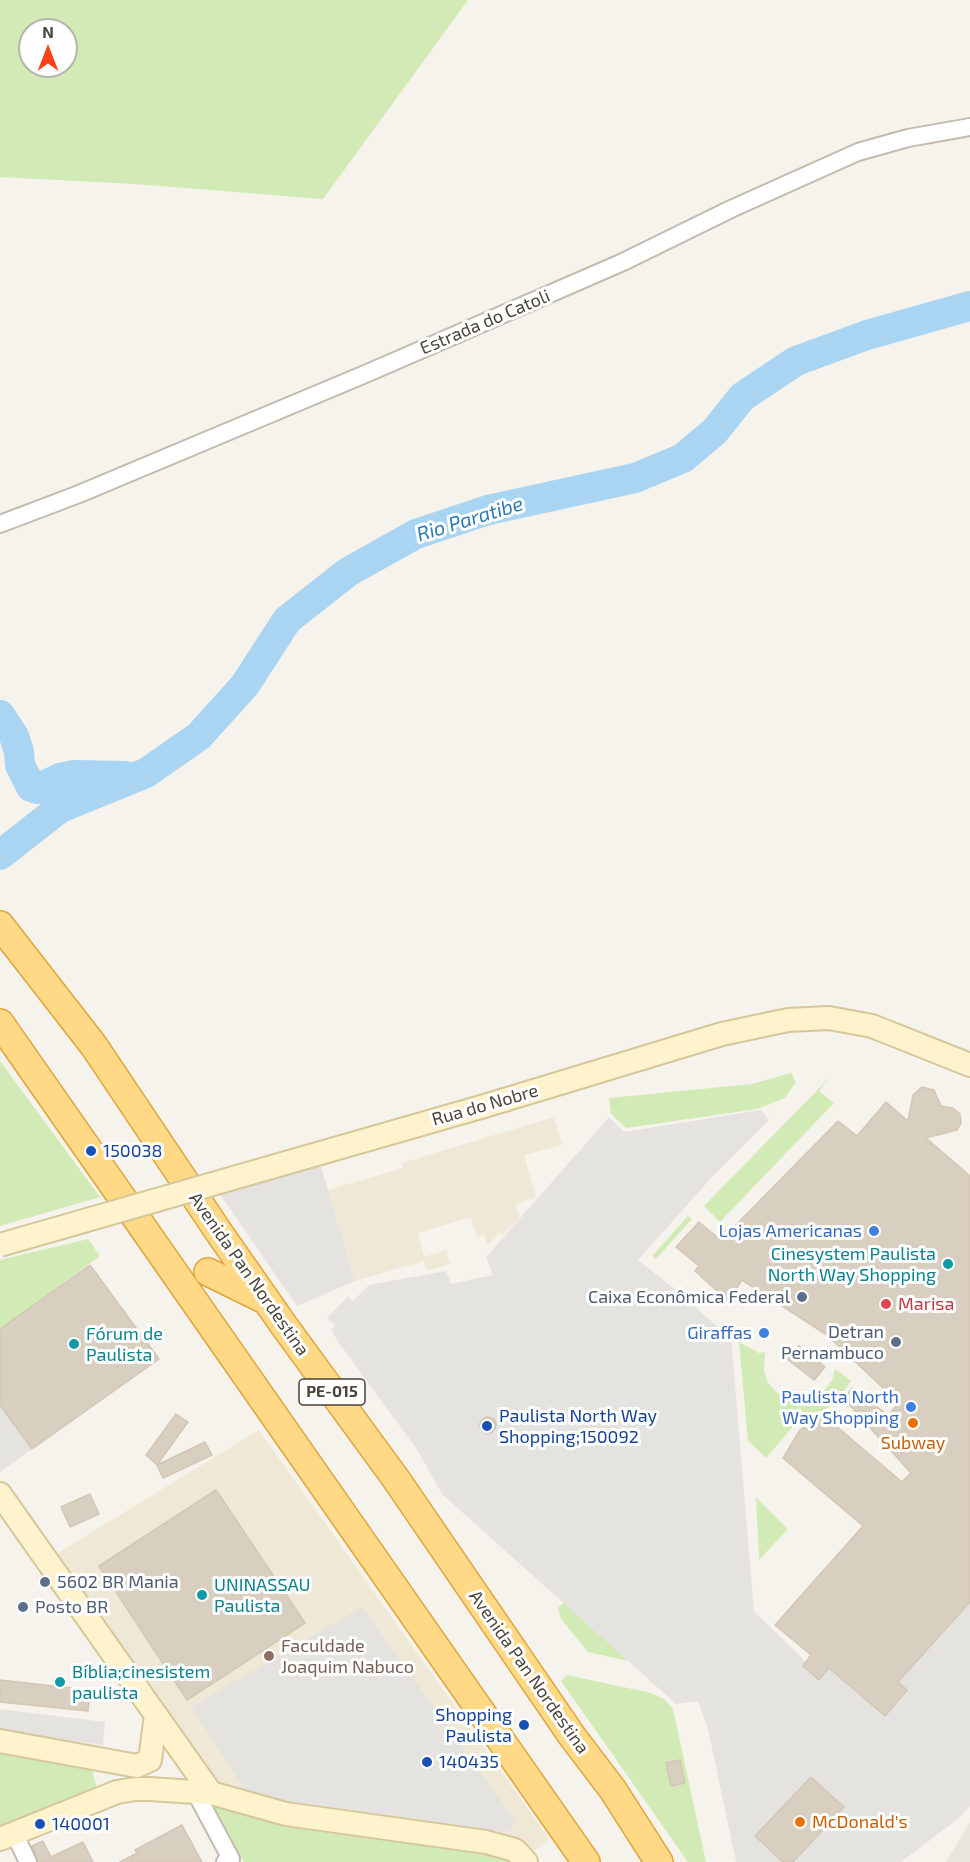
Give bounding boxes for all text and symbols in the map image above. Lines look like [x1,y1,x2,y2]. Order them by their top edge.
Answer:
north arrow [18,18,78,78]
text: N [42,22,54,41]
street label: Estrada do Catoli [417,285,553,359]
water label: Rio Paratibe [414,491,526,547]
street label: Rua do Nobre [429,1080,541,1130]
place label: 150038 [103,1140,162,1162]
marker: 150038 [84,1144,98,1158]
street label: Avenida Pan Nordestina [184,1188,314,1360]
place label: Lojas Americanas [719,1220,862,1242]
marker: Lojas Americanas [867,1224,881,1238]
place label: Cinesystem Paulista North Way Shopping [768,1243,936,1286]
marker: Cinesystem Paulista North Way Shopping [941,1257,955,1271]
place label: Caixa Econômica Federal [588,1286,790,1308]
marker: Caixa Econômica Federal [795,1290,809,1304]
place label: Marisa [898,1293,954,1315]
marker: Marisa [879,1297,893,1311]
place label: Detran Pernambuco [781,1321,884,1364]
place label: Giraffas [687,1322,752,1344]
place label: Fórum de Paulista [86,1323,163,1366]
marker: Giraffas [757,1326,771,1340]
marker: Detran Pernambuco [889,1335,903,1349]
marker: Fórum de Paulista [67,1337,81,1351]
road number: PE-015 [299,1379,365,1405]
place label: Paulista North Way Shopping [781,1386,899,1428]
marker: Paulista North Way Shopping [904,1400,918,1414]
place label: Paulista North Way Shopping;150092 [499,1405,657,1448]
marker: Subway [906,1416,920,1430]
marker: Paulista North Way Shopping;150092 [480,1419,494,1433]
place label: Subway [881,1432,945,1454]
place label: 5602 BR Mania [57,1571,179,1593]
place label: UNINASSAU Paulista [214,1574,311,1616]
marker: 5602 BR Mania [38,1575,52,1589]
street label: Avenida Pan Nordestina [464,1586,594,1758]
marker: UNINASSAU Paulista [195,1588,209,1602]
place label: Posto BR [35,1596,108,1618]
marker: Posto BR [16,1600,30,1614]
place label: Faculdade Joaquim Nabuco [281,1635,414,1678]
marker: Faculdade Joaquim Nabuco [262,1649,276,1663]
place label: Bíblia;cinesistem paulista [72,1661,210,1704]
marker: Bíblia;cinesistem paulista [53,1675,67,1689]
place label: Shopping Paulista [435,1704,512,1746]
marker: Shopping Paulista [517,1718,531,1732]
place label: 140435 [439,1751,499,1773]
marker: 140435 [420,1755,434,1769]
place label: McDonald's [812,1811,908,1833]
place label: 140001 [52,1813,110,1835]
marker: McDonald's [793,1815,807,1829]
marker: 140001 [33,1817,47,1831]

